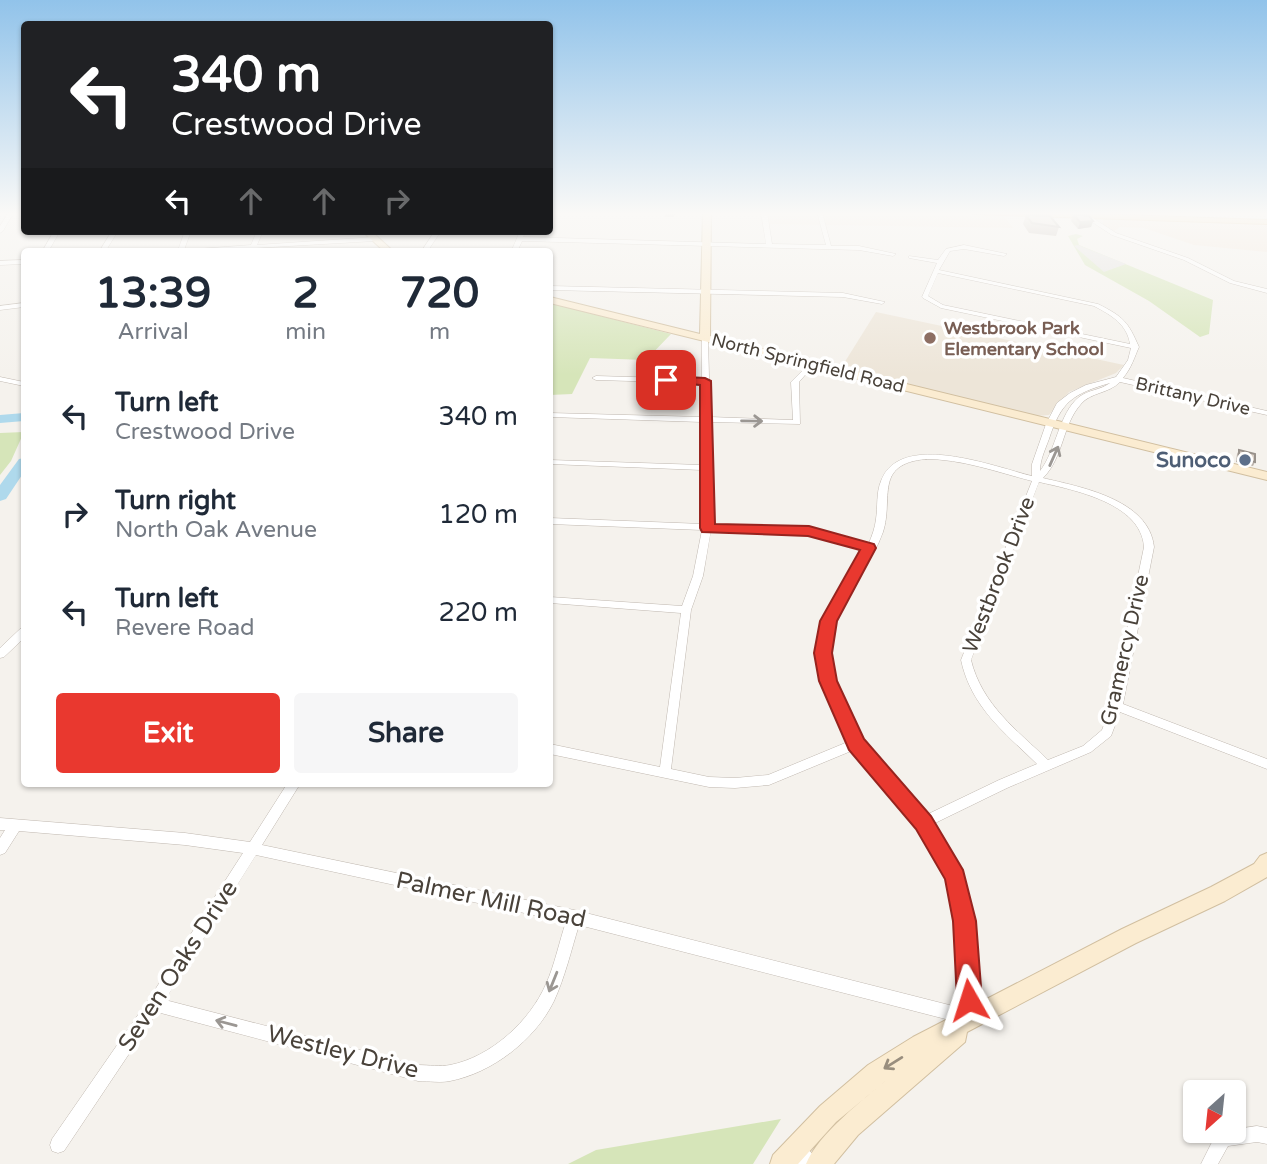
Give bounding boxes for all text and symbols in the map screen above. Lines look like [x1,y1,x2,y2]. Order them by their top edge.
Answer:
text: 340 m [171,46,321,105]
icon: left [56,49,147,140]
text: Crestwood Drive [171,106,422,144]
icon: left [159,182,197,220]
icon: ahead [232,182,270,220]
icon: ahead [305,182,343,220]
icon: right [378,182,416,220]
text: 13:39 [95,268,211,319]
text: 2 [292,268,319,319]
text: 720 [400,268,479,319]
place label: Westbrook Park Elementary School [944,317,1104,360]
text: Arrival [118,318,189,346]
text: min [285,318,326,346]
text: m [429,318,450,346]
street label: North Springfield Road [709,328,907,398]
marker: Westbrook Park Elementary School [922,330,938,346]
pin [636,350,696,410]
icon: arrive [647,361,685,399]
street label: Brittany Drive [1133,372,1253,420]
text: Turn left [115,387,218,418]
icon: left [56,397,94,435]
text: 340 m [438,401,518,432]
one-way arrow [740,415,763,428]
text: Crestwood Drive [115,418,295,446]
one-way arrow [1048,446,1061,467]
place label: Sunoco [1156,448,1231,473]
marker: Sunoco [1237,452,1253,468]
text: Turn right [115,485,236,516]
street label: Westbrook Drive [958,493,1040,657]
icon: right [56,495,94,533]
text: 120 m [438,499,518,530]
text: North Oak Avenue [115,516,317,544]
street label: Gramercy Drive [1095,572,1155,728]
text: Turn left [115,583,218,614]
icon: left [56,593,94,631]
text: 220 m [438,597,518,628]
text: Revere Road [115,614,255,642]
button: Exit [56,693,280,773]
button: Share [294,693,518,773]
street label: Palmer Mill Road [393,866,589,934]
street label: Seven Oaks Drive [112,875,244,1057]
position arrow [932,963,1006,1037]
one-way arrow [546,971,559,992]
one-way arrow [215,1016,238,1029]
street label: Westley Drive [264,1019,422,1085]
one-way arrow [884,1055,903,1070]
north arrow [1183,1080,1246,1143]
map controls [1183,1080,1246,1143]

